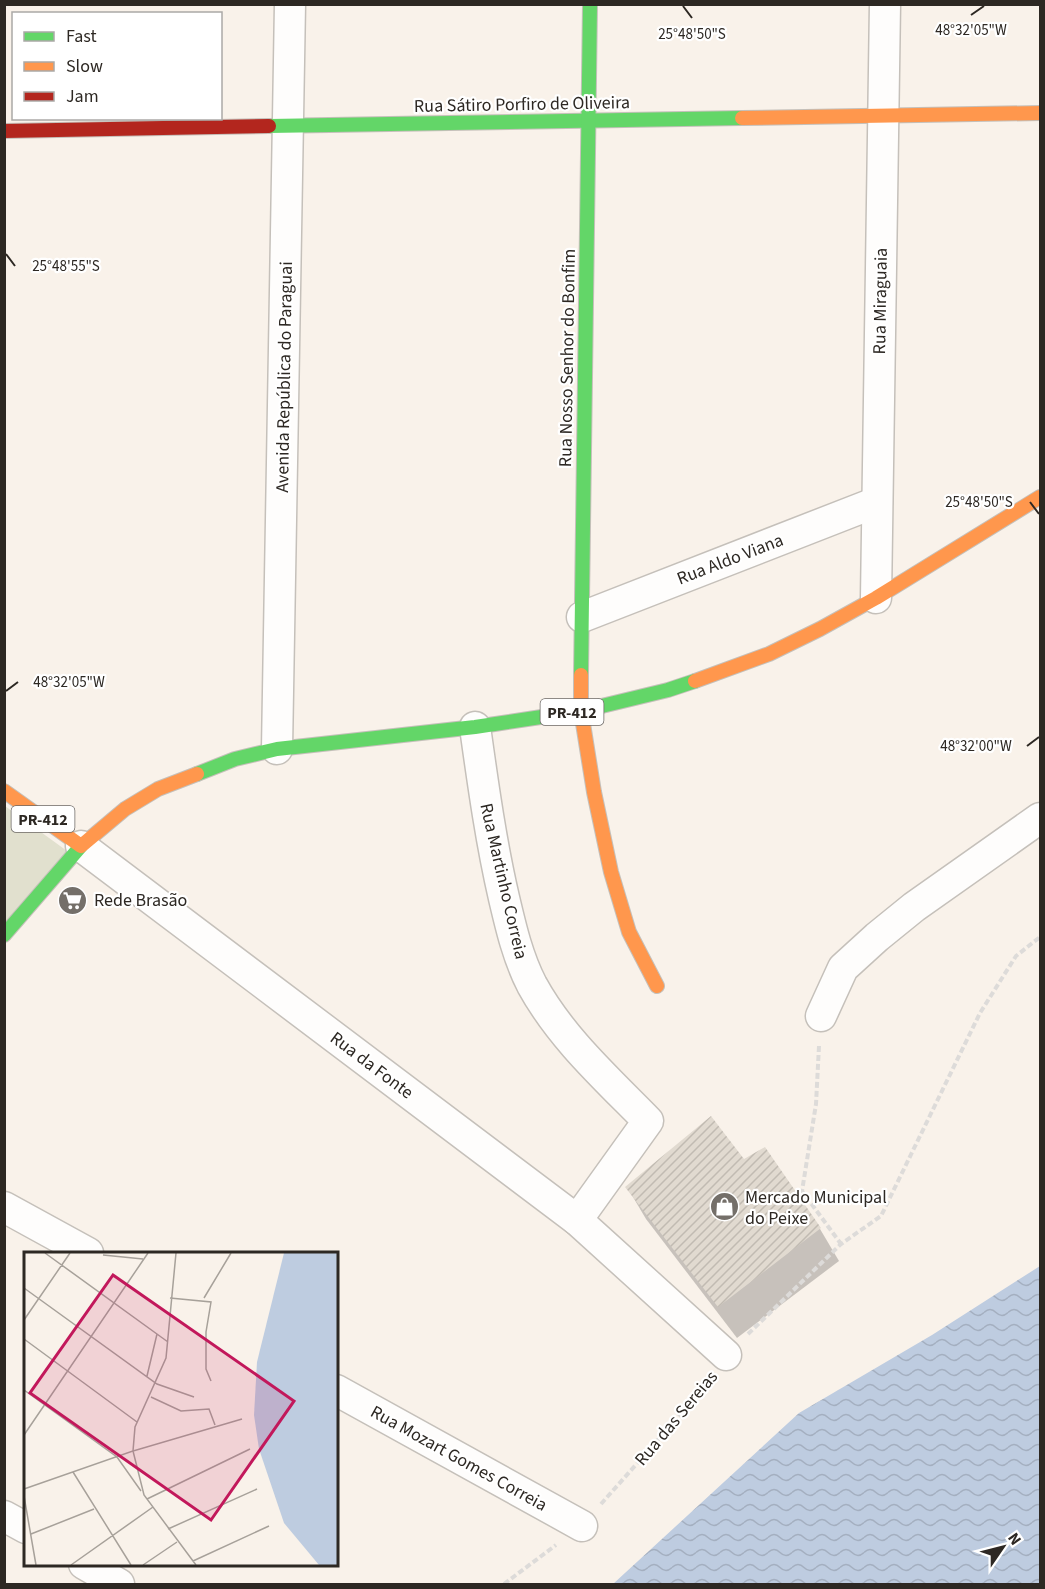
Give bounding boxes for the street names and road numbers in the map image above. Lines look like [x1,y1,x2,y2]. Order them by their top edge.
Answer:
street label: Rua Sátiro Porfiro de Oliveira [414,90,630,119]
street label: Rua Miraguaia [867,248,894,355]
street label: Rua Nosso Senhor do Bonfim [553,249,582,467]
street label: Avenida República do Paraguai [270,261,299,493]
street label: Rua Aldo Viana [673,528,787,591]
road number: PR-412 [540,699,604,725]
street label: Rua Martinho Correia [473,801,534,962]
road number: PR-412 [12,806,74,832]
street label: Rua da Fonte [325,1026,419,1105]
street label: Rua das Sereias [629,1365,724,1471]
street label: Rua Mozart Gomes Correia [366,1399,552,1517]

